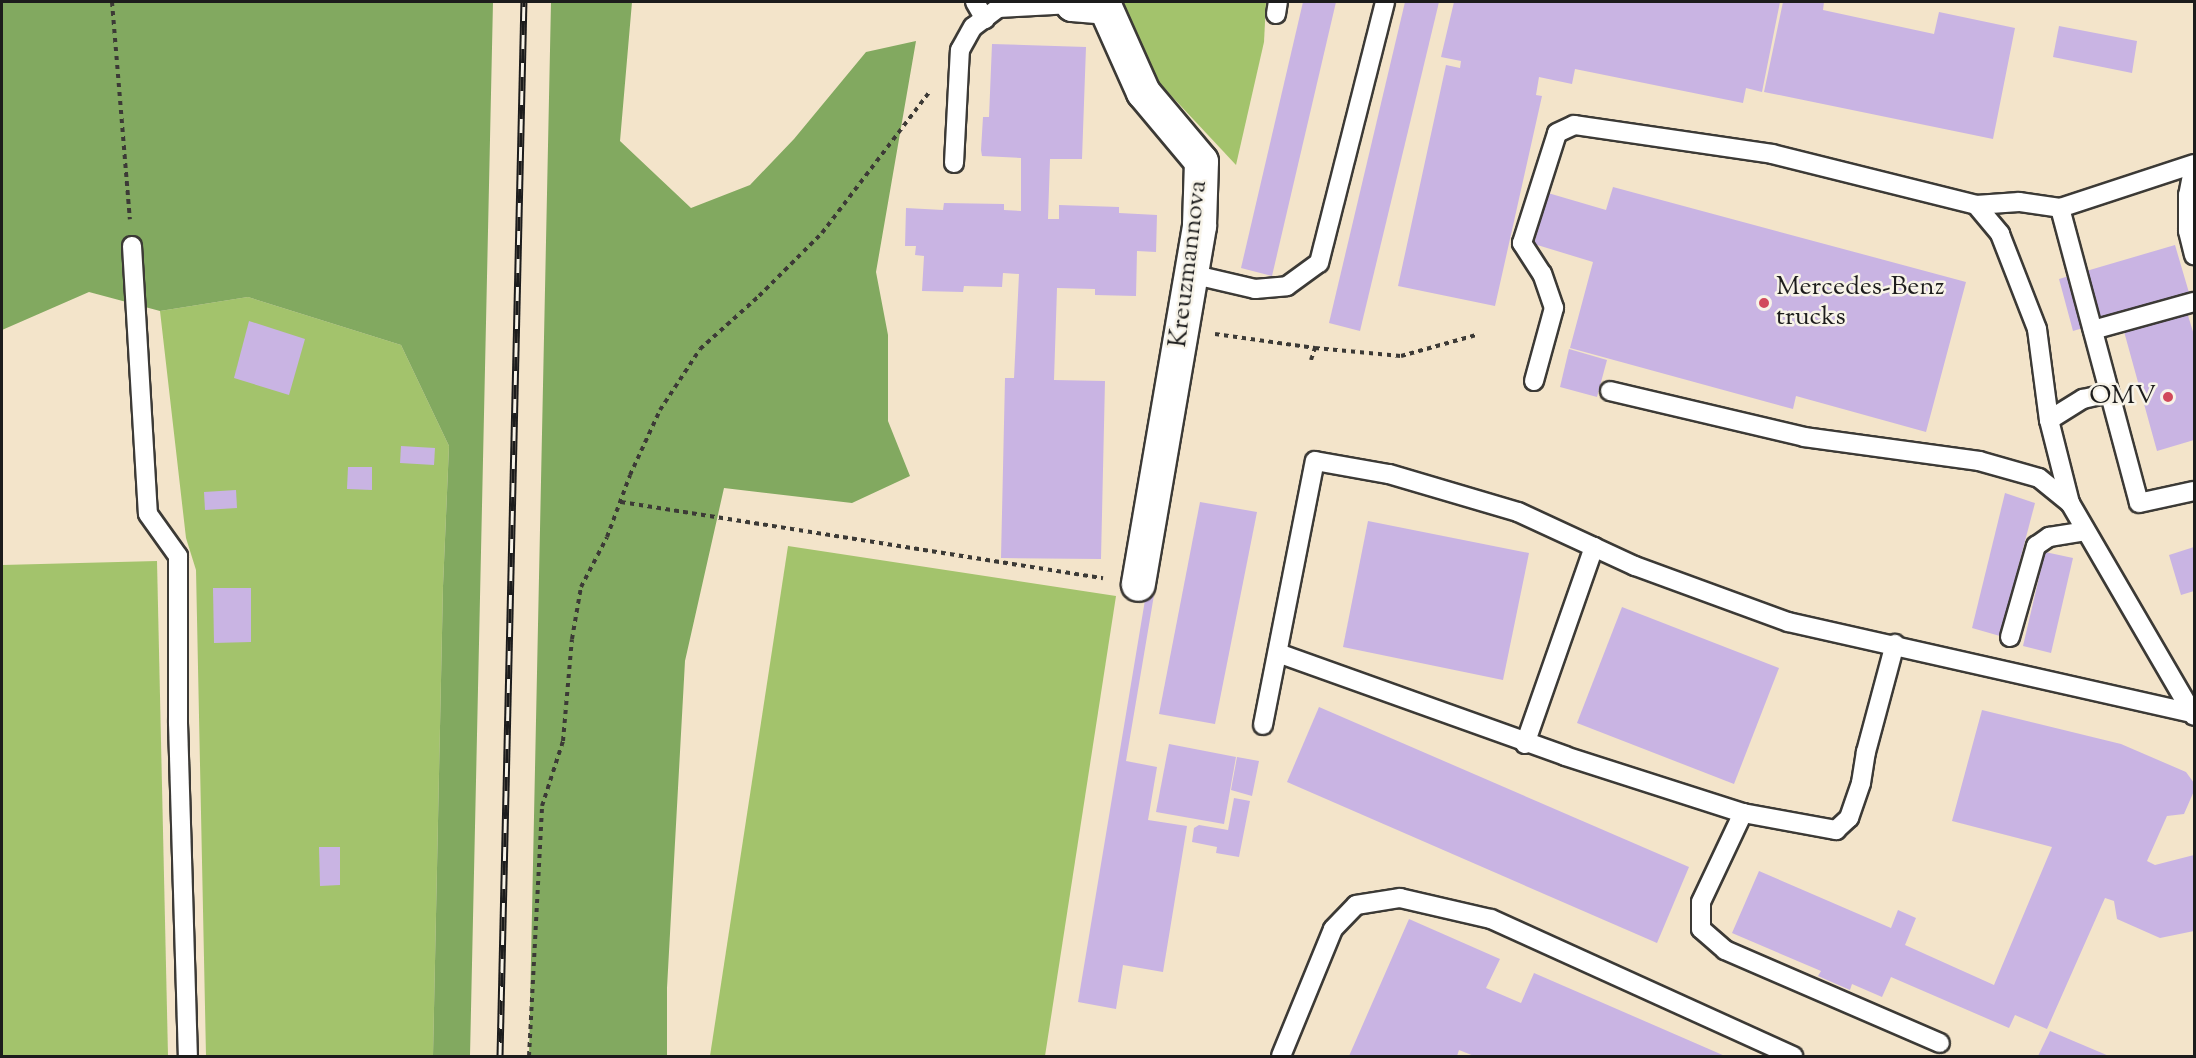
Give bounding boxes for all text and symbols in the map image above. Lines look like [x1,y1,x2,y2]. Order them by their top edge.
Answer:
street label: Kreuzmannova [1163,179,1215,349]
place label: Mercedes-Benz trucks [1776,272,1945,334]
marker: Mercedes-Benz trucks [1757,296,1771,310]
place label: OMV [2089,381,2156,413]
marker: OMV [2161,390,2175,404]

